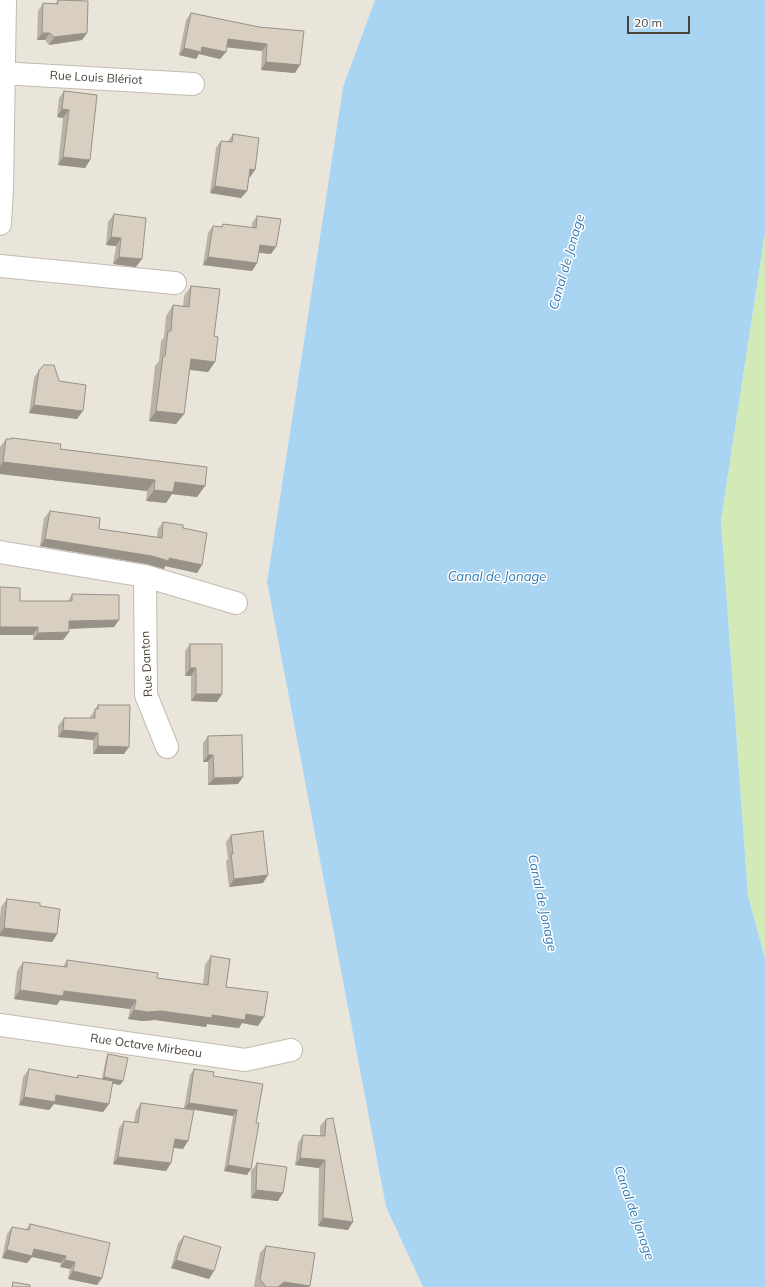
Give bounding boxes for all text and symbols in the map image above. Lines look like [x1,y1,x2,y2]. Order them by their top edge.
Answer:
scale bar [629,8,692,34]
text: 20 m [634,15,662,30]
street label: Rue Louis Blériot [49,68,143,88]
water label: Canal de Jonage [546,212,588,312]
water label: Canal de Jonage [448,569,546,585]
street label: Rue Danton [138,631,156,697]
water label: Canal de Jonage [524,853,560,953]
street label: Rue Octave Mirbeau [89,1031,203,1061]
water label: Canal de Jonage [611,1164,657,1262]

